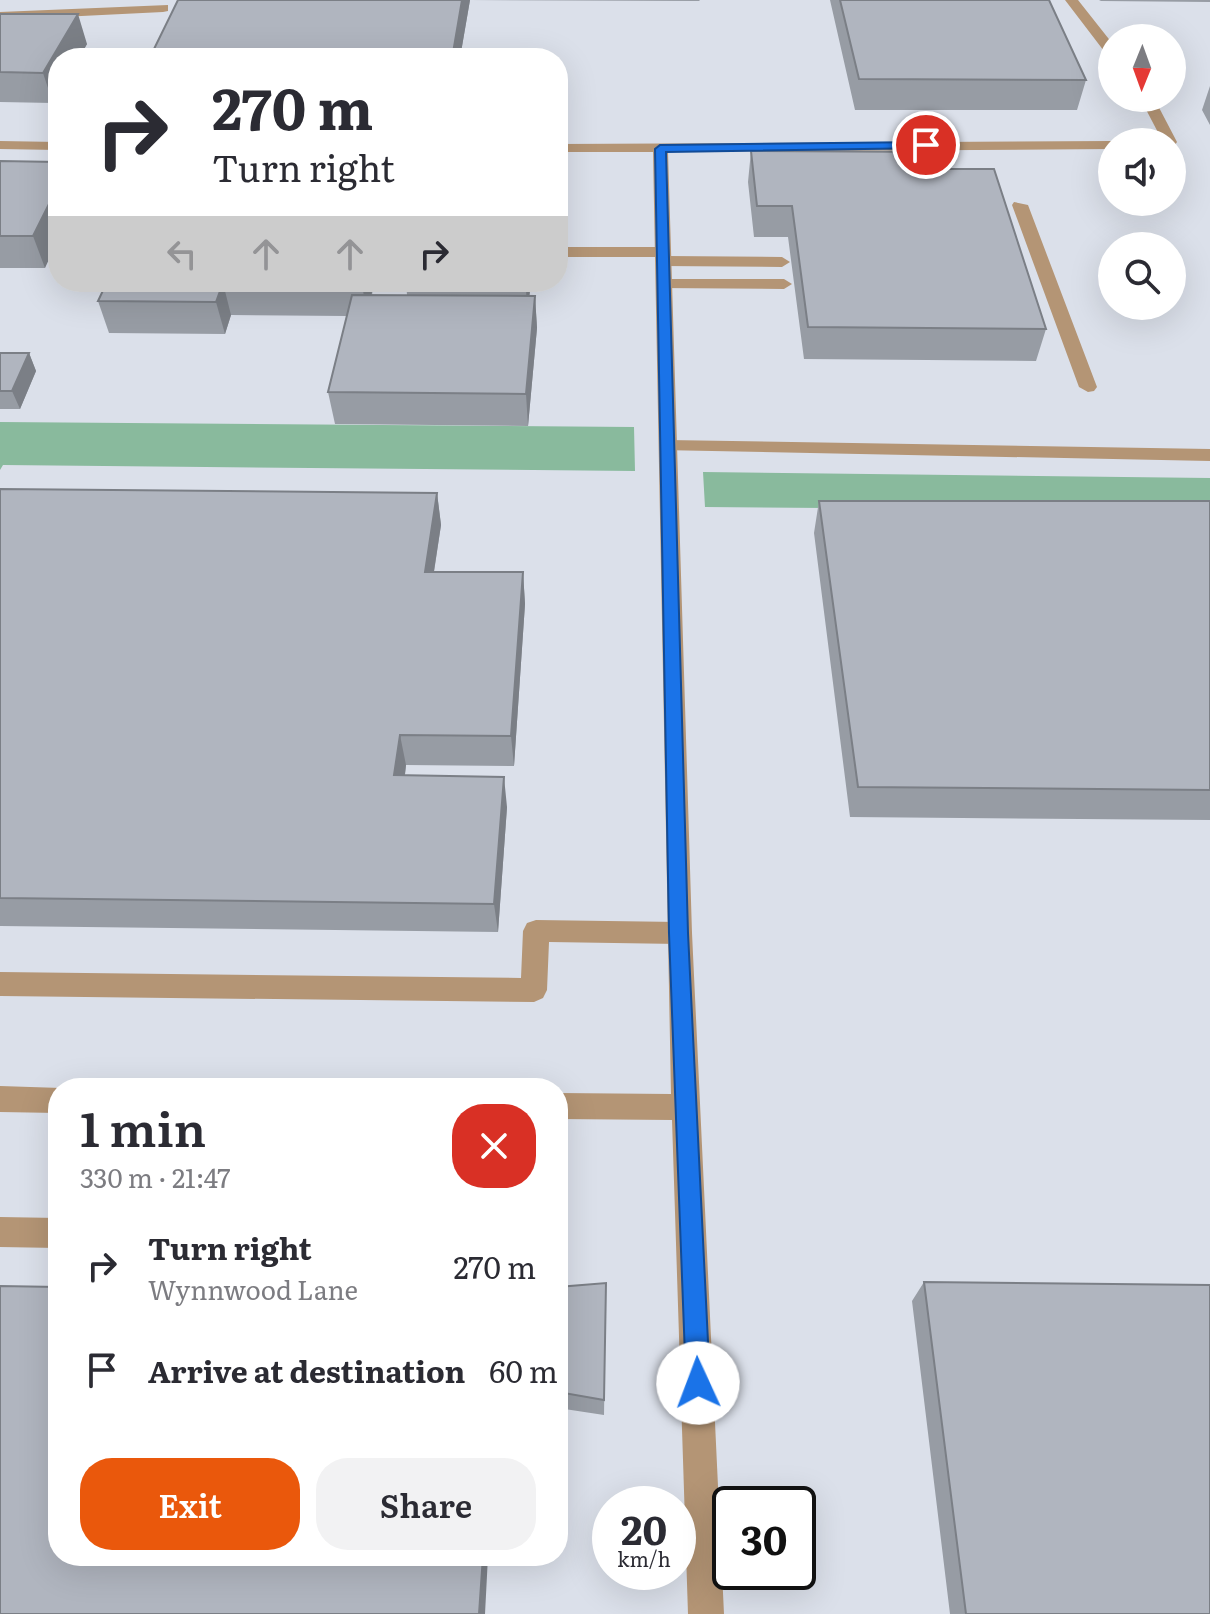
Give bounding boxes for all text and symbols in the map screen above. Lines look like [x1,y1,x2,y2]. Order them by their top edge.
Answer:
north arrow [1098,24,1186,112]
map controls [1098,24,1186,320]
text: 270 m [212,64,373,147]
icon: right [80,80,184,184]
pin [892,111,960,179]
icon: arrive [904,123,948,167]
button: sound [1098,128,1186,216]
text: Turn right [212,140,395,193]
icon: left [160,232,204,276]
icon: ahead [244,232,288,276]
icon: ahead [328,232,372,276]
icon: right [412,232,456,276]
button: search [1098,232,1186,320]
text: 1 min [80,1091,206,1162]
button: close [452,1104,536,1188]
text: 330 m · 21:47 [80,1157,230,1196]
text: Turn right [148,1225,312,1269]
icon: right [80,1244,124,1288]
text: 270 m [453,1244,536,1288]
text: Wynnwood Lane [148,1269,358,1308]
position arrow [656,1341,740,1425]
icon: arrive [80,1348,124,1392]
text: Arrive at destination [148,1348,465,1392]
text: 60 m [489,1348,558,1392]
button: Exit [80,1458,300,1550]
button: Share [316,1458,536,1550]
speed limit sign: 30 [712,1486,816,1590]
text: 20 [621,1498,667,1557]
text: km/h [617,1543,671,1573]

